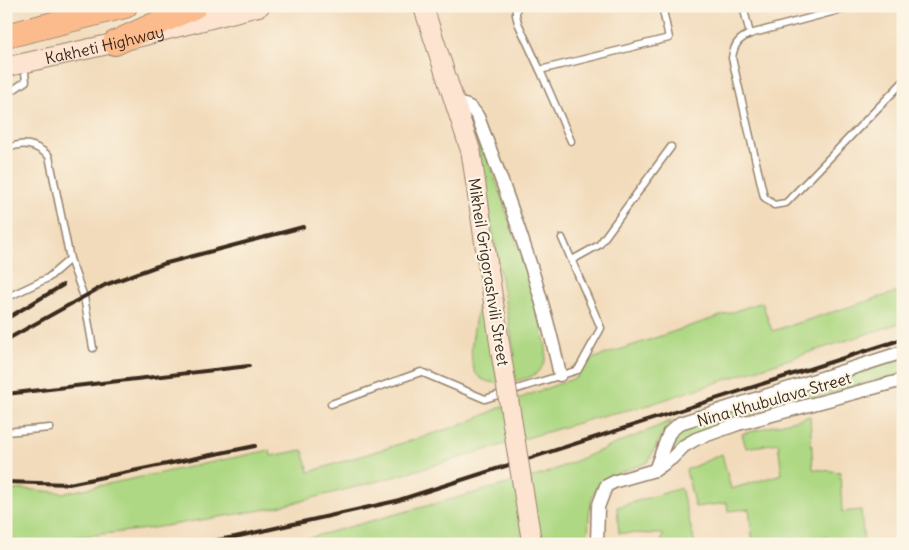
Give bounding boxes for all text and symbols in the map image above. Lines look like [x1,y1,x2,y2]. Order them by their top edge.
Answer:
street label: Kakheti Highway [43,21,166,68]
street label: Mikheil Grigorashvili Street [464,177,514,368]
street label: Nina Khubulava Street [695,367,854,431]

